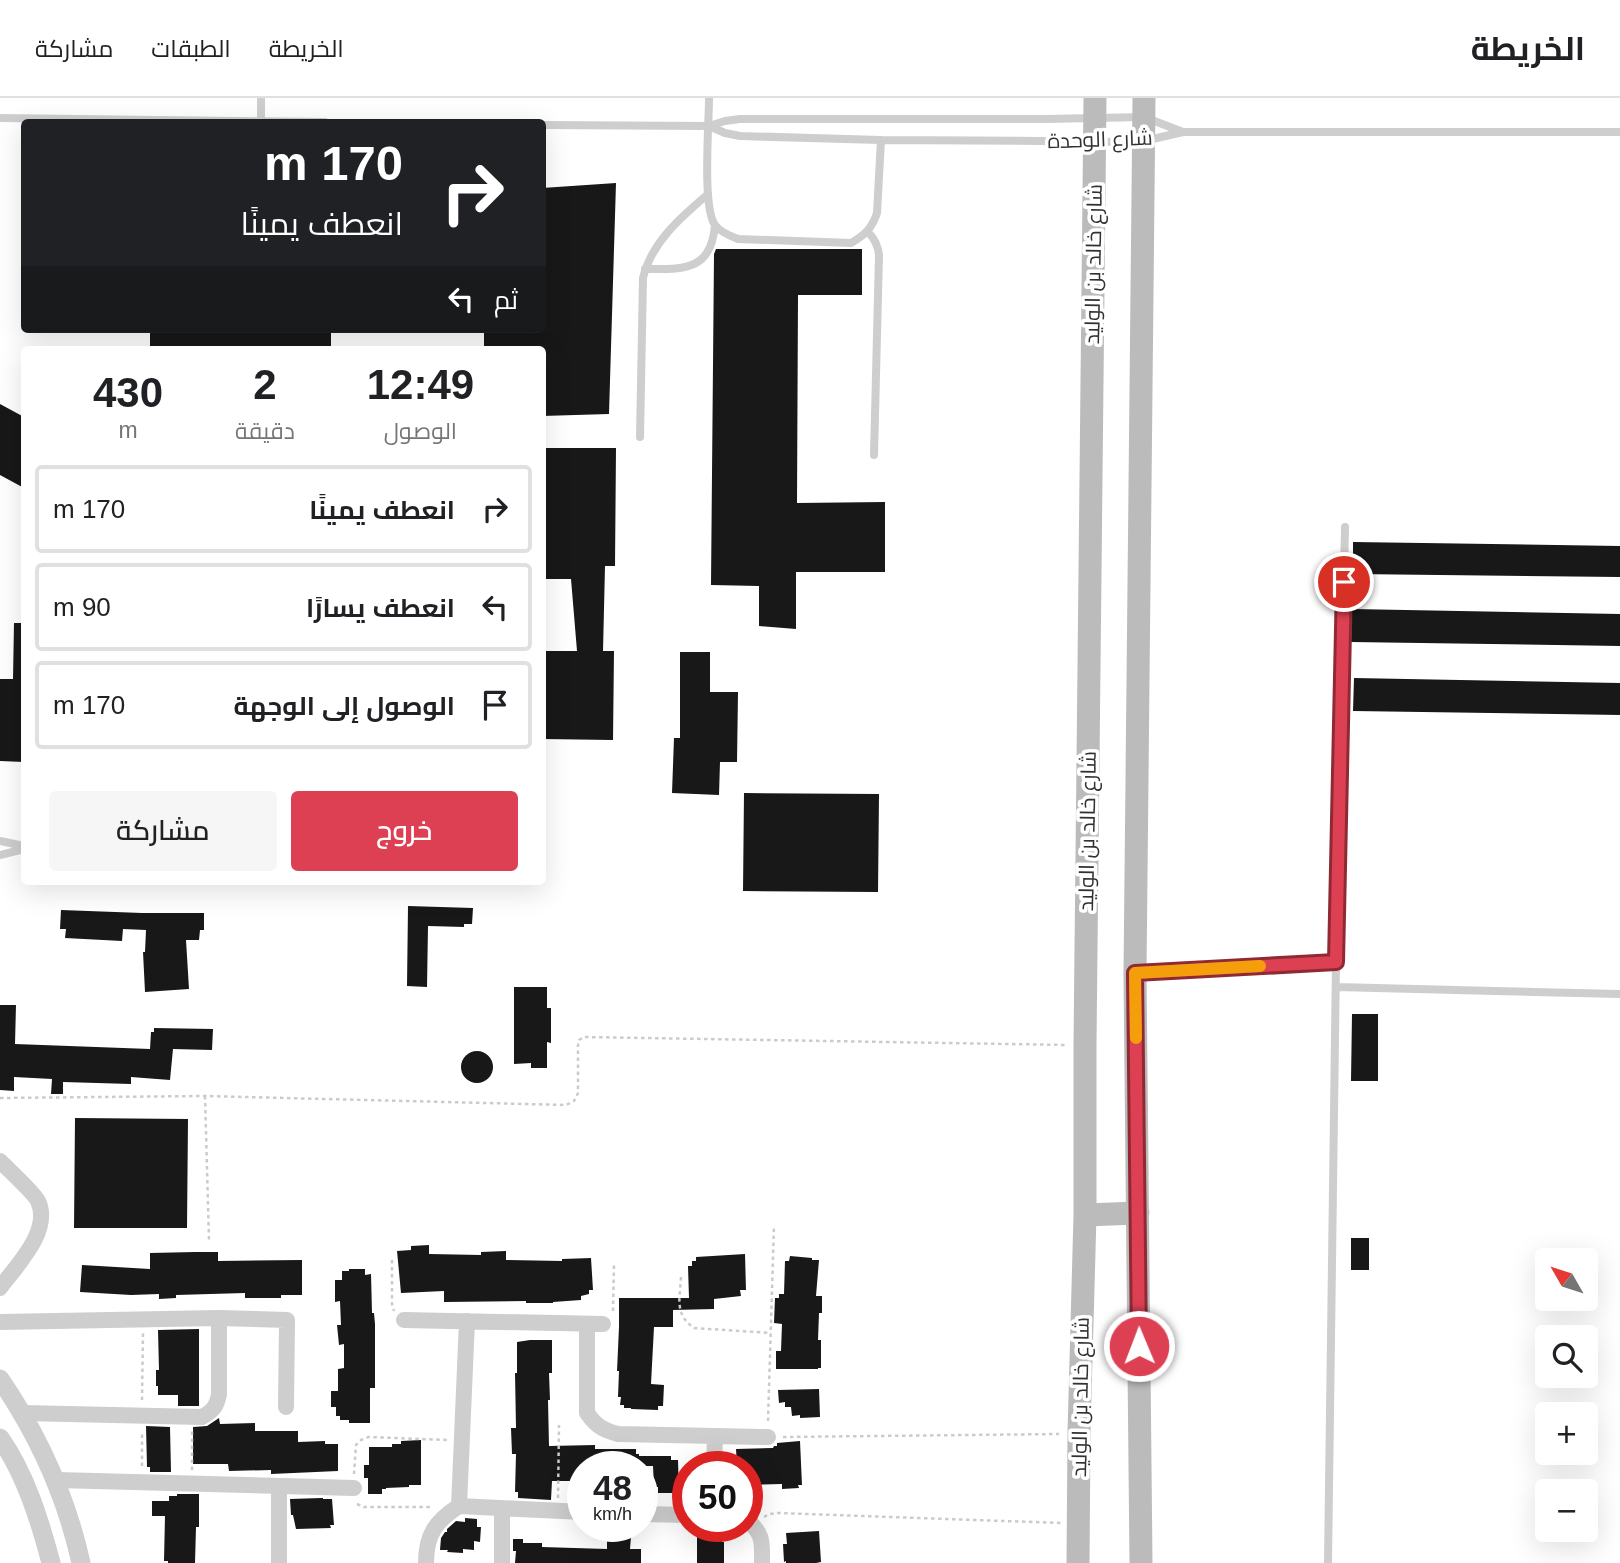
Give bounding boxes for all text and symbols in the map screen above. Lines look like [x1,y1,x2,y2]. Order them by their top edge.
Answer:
text: الخريطة [1471,30,1585,67]
text: مشاركة [35,35,113,62]
text: الطبقات [151,35,231,62]
text: الخريطة [269,35,344,62]
street label: شارع الوحدة [1047,126,1153,155]
text: 170 m [264,136,403,190]
icon: right [427,147,518,238]
street label: شارع خالد بن الوليد [1080,184,1109,344]
text: انعطف يمينًا [240,206,403,242]
icon: left [442,280,480,318]
text: ثم [494,285,518,315]
text: 2 [253,361,277,408]
text: 12:49 [367,361,474,408]
text: 430 [93,369,163,416]
text: m [118,417,138,443]
text: دقيقة [235,418,295,444]
text: الوصول [384,418,457,444]
icon: right [476,490,514,528]
text: 170 m [53,494,125,524]
text: انعطف يمينًا [309,495,455,525]
pin [1314,552,1374,612]
icon: arrive [1325,563,1363,601]
icon: left [476,588,514,626]
text: 90 m [53,592,111,622]
text: انعطف يسارًا [306,593,455,623]
icon: arrive [476,686,514,724]
text: 170 m [53,690,125,720]
text: الوصول إلى الوجهة [233,691,455,721]
street label: شارع خالد بن الوليد [1074,751,1103,911]
button: مشاركة [49,791,277,871]
button: خروج [291,791,518,871]
north arrow [1535,1248,1598,1311]
map controls [1535,1248,1598,1542]
position arrow [1102,1309,1176,1383]
street label: شارع خالد بن الوليد [1067,1317,1096,1477]
button: search [1535,1325,1598,1388]
button: + [1535,1402,1598,1465]
speed limit sign: 50 [672,1451,763,1542]
text: 48 [593,1468,632,1507]
button: − [1535,1479,1598,1542]
text: km/h [593,1504,632,1524]

